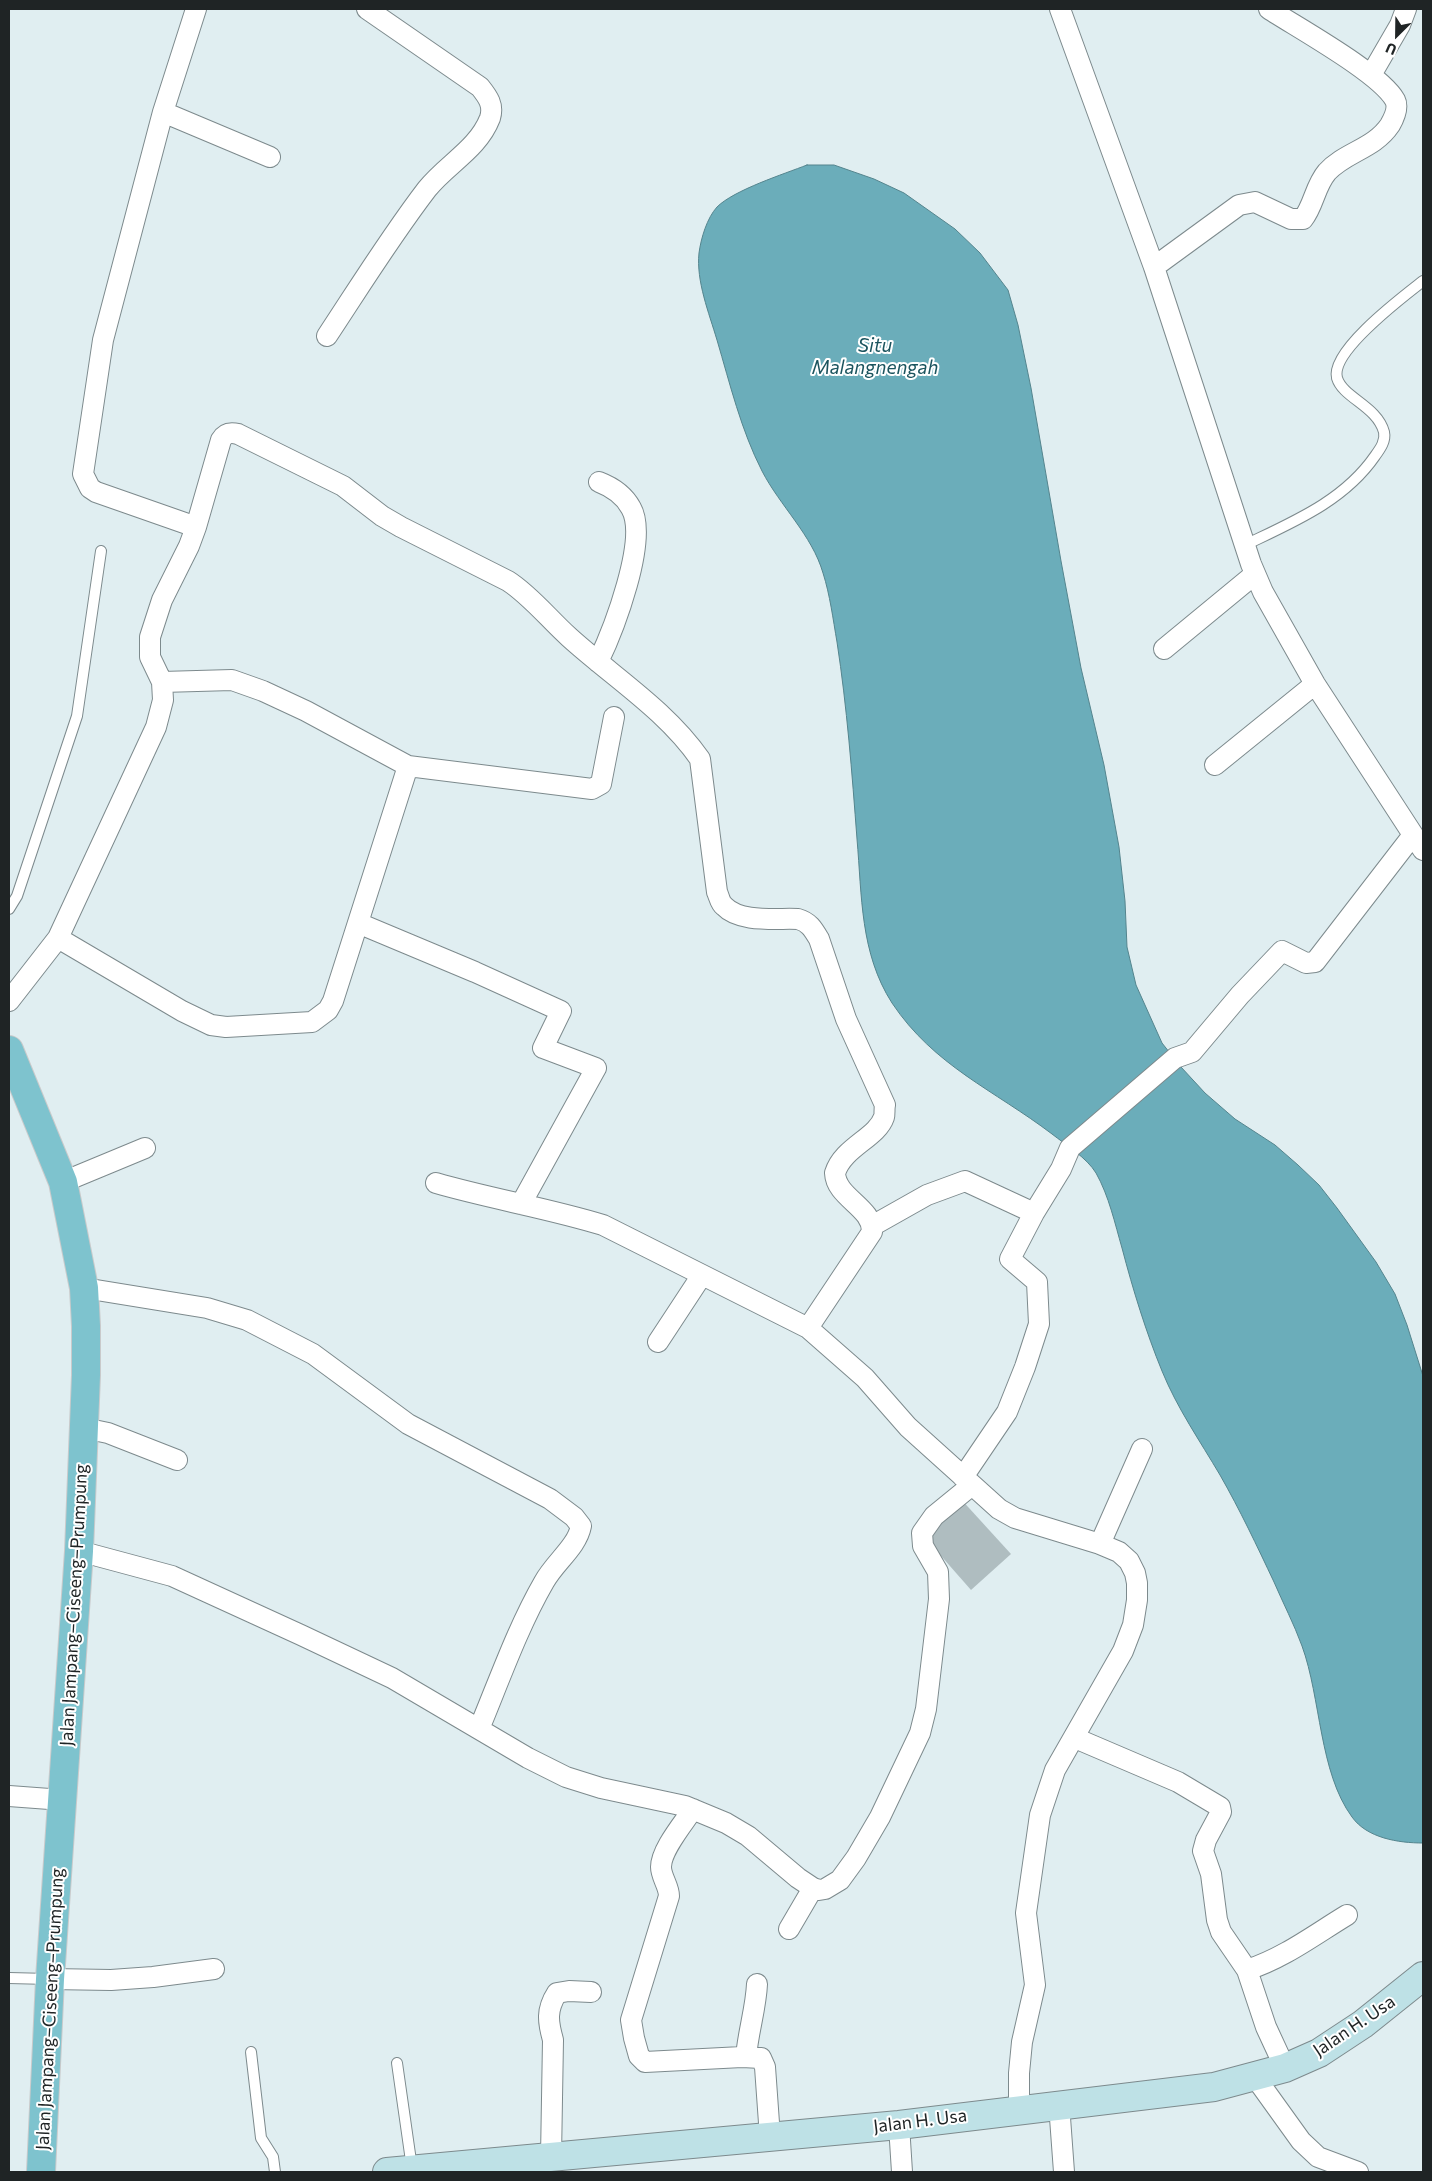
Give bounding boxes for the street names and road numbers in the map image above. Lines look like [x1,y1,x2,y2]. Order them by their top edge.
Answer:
street label: Jalan Jampang–Ciseeng–Prumpung [56,1463,92,1747]
street label: Jalan Jampang–Ciseeng–Prumpung [32,1867,68,2151]
street label: Jalan H. Usa [1309,1991,1399,2061]
street label: Jalan H. Usa [872,2105,968,2137]

